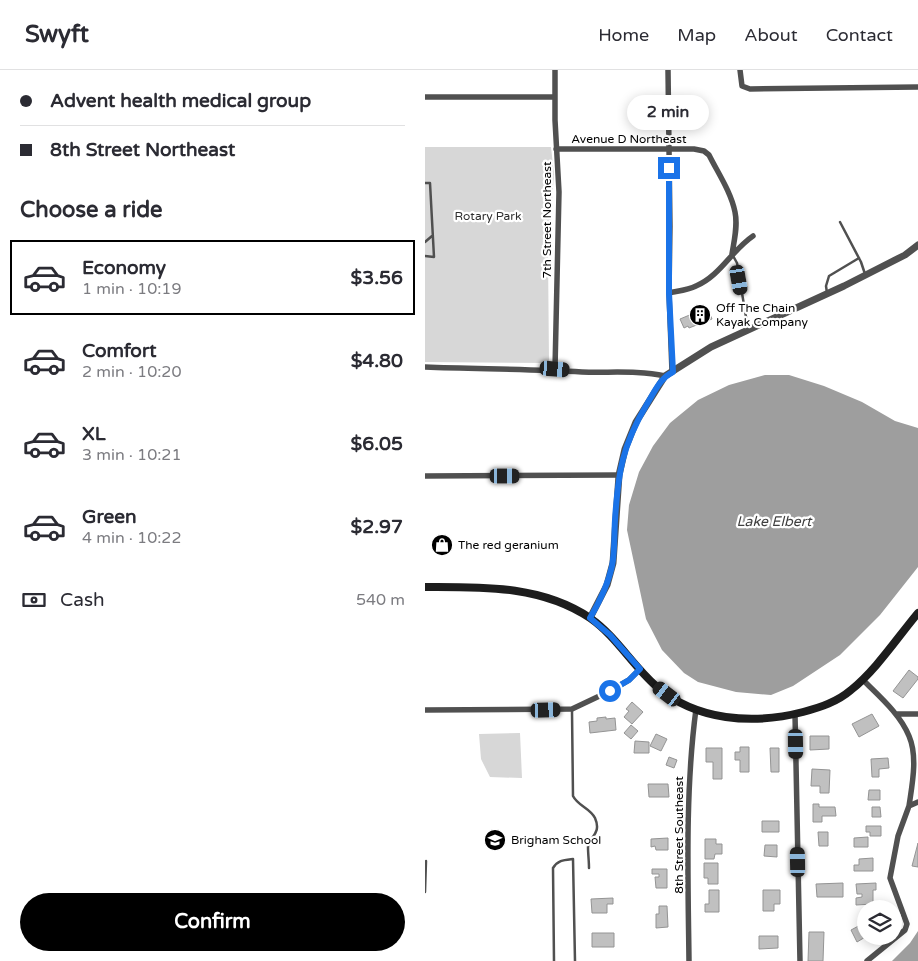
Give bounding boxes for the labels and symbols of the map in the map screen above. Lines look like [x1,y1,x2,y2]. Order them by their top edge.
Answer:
callout: 2 min [628,96,710,131]
street label: Avenue D Northeast [571,132,687,146]
route end [658,157,680,179]
street label: 7th Street Northeast [540,161,554,279]
park label: Rotary Park [455,209,522,223]
car [729,264,748,296]
place label: Off The Chain Kayak Company [716,301,808,329]
building icon: Off The Chain Kayak Company [688,303,712,327]
car [539,360,570,378]
car [490,469,520,484]
water label: Lake Elbert [737,513,813,530]
shop icon: The red geranium [430,533,454,557]
place label: The red geranium [458,538,559,552]
car [650,679,683,709]
route start [599,680,621,702]
car [530,702,561,718]
car [788,729,803,759]
street label: 8th Street Southeast [672,776,686,894]
school or university icon: Brigham School [483,828,507,852]
place label: Brigham School [511,833,601,847]
car [790,847,805,877]

